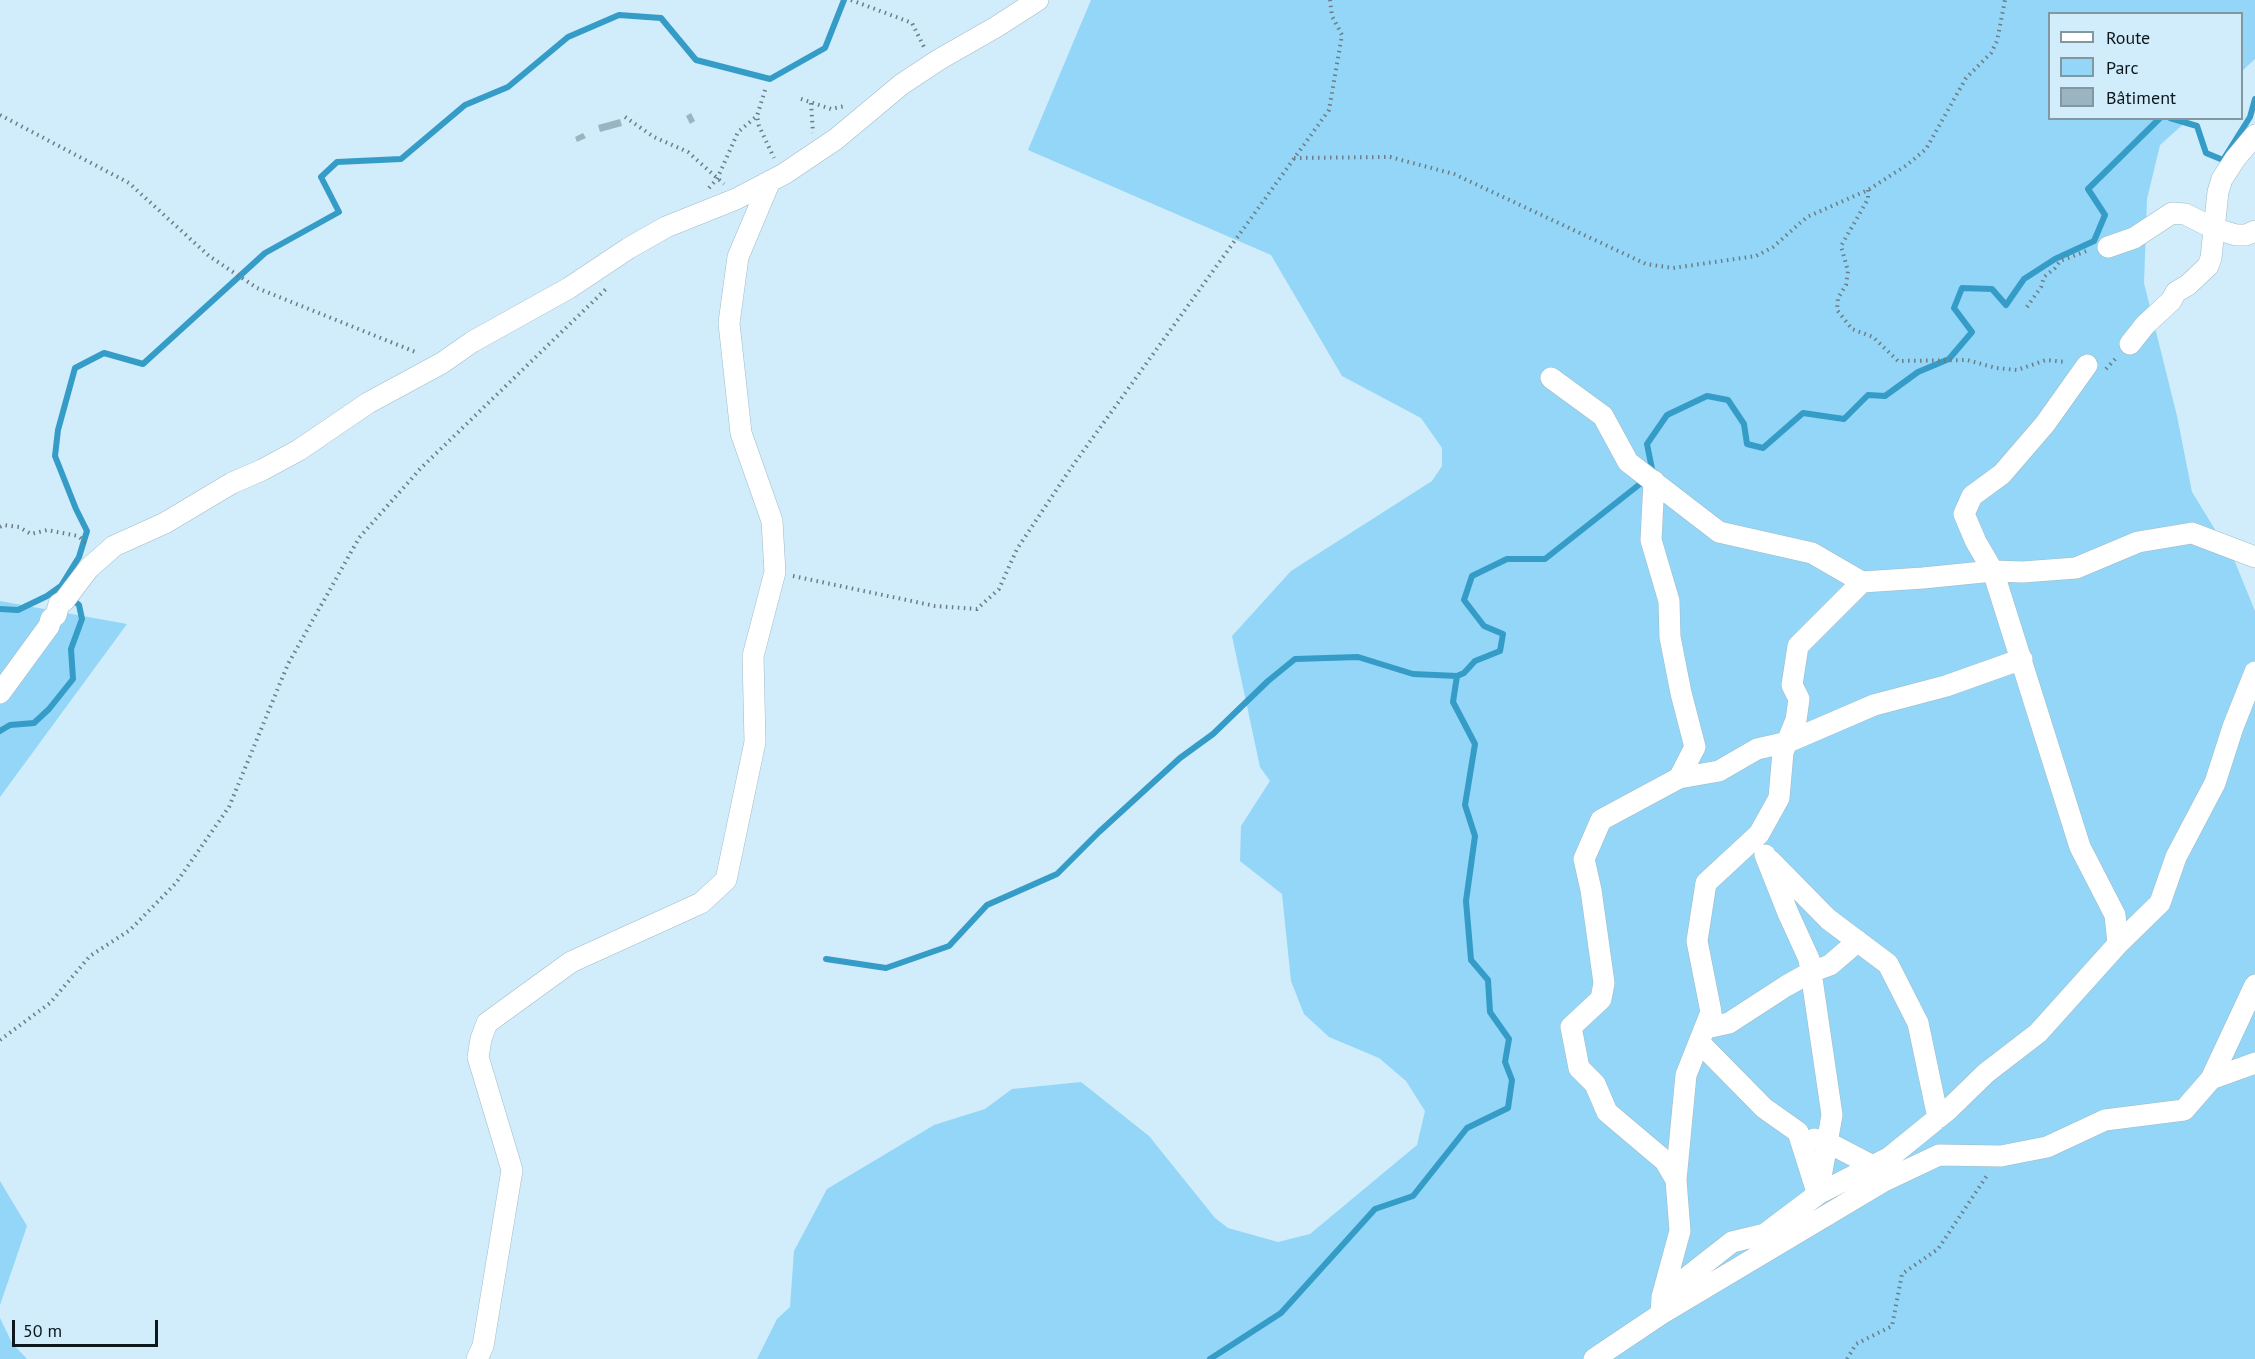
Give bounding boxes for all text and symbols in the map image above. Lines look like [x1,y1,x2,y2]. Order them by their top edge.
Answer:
legend [2048,12,2243,120]
text: Route [2106,26,2150,49]
text: Parc [2106,56,2139,79]
text: Bâtiment [2106,86,2176,109]
scale bar [15,1308,160,1346]
text: 50 m [23,1319,62,1342]

